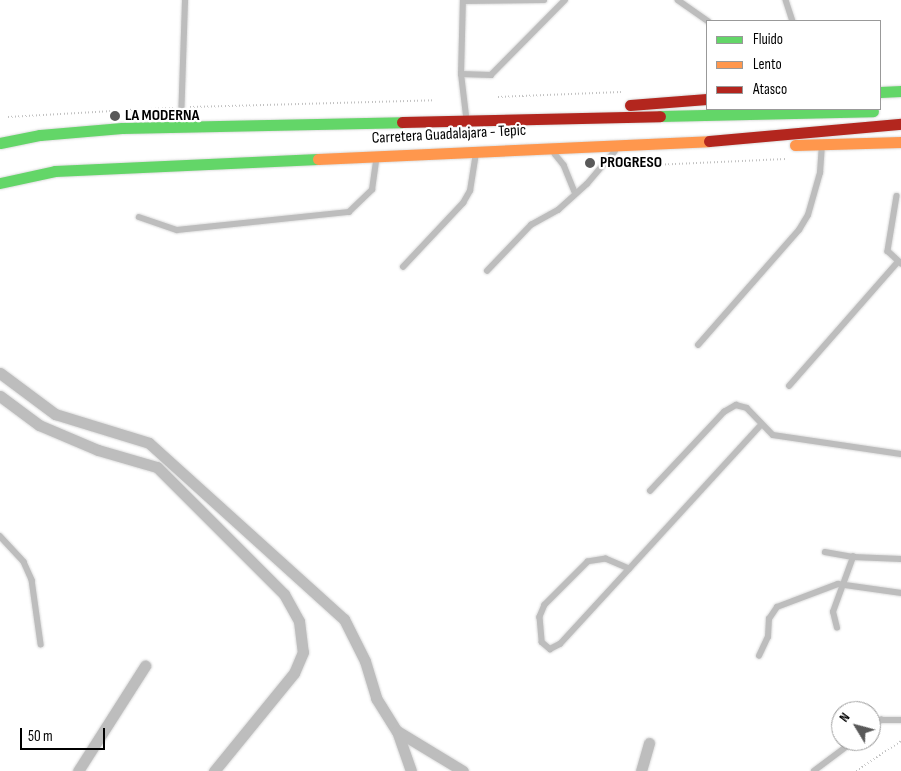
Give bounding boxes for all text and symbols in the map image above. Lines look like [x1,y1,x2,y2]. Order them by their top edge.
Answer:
legend [706,20,881,110]
text: Fluido [753,30,783,49]
text: Lento [753,55,782,74]
text: Atasco [753,80,787,99]
place label: LA MODERNA [125,106,199,126]
marker: LA MODERNA [109,110,121,122]
street label: Carretera Guadalajara - Tepic [371,121,527,149]
place label: PROGRESO [600,153,662,173]
marker: PROGRESO [584,157,596,169]
north arrow [831,701,881,751]
text: N [835,709,853,725]
scale bar [22,718,108,750]
text: 50 m [28,727,53,746]

